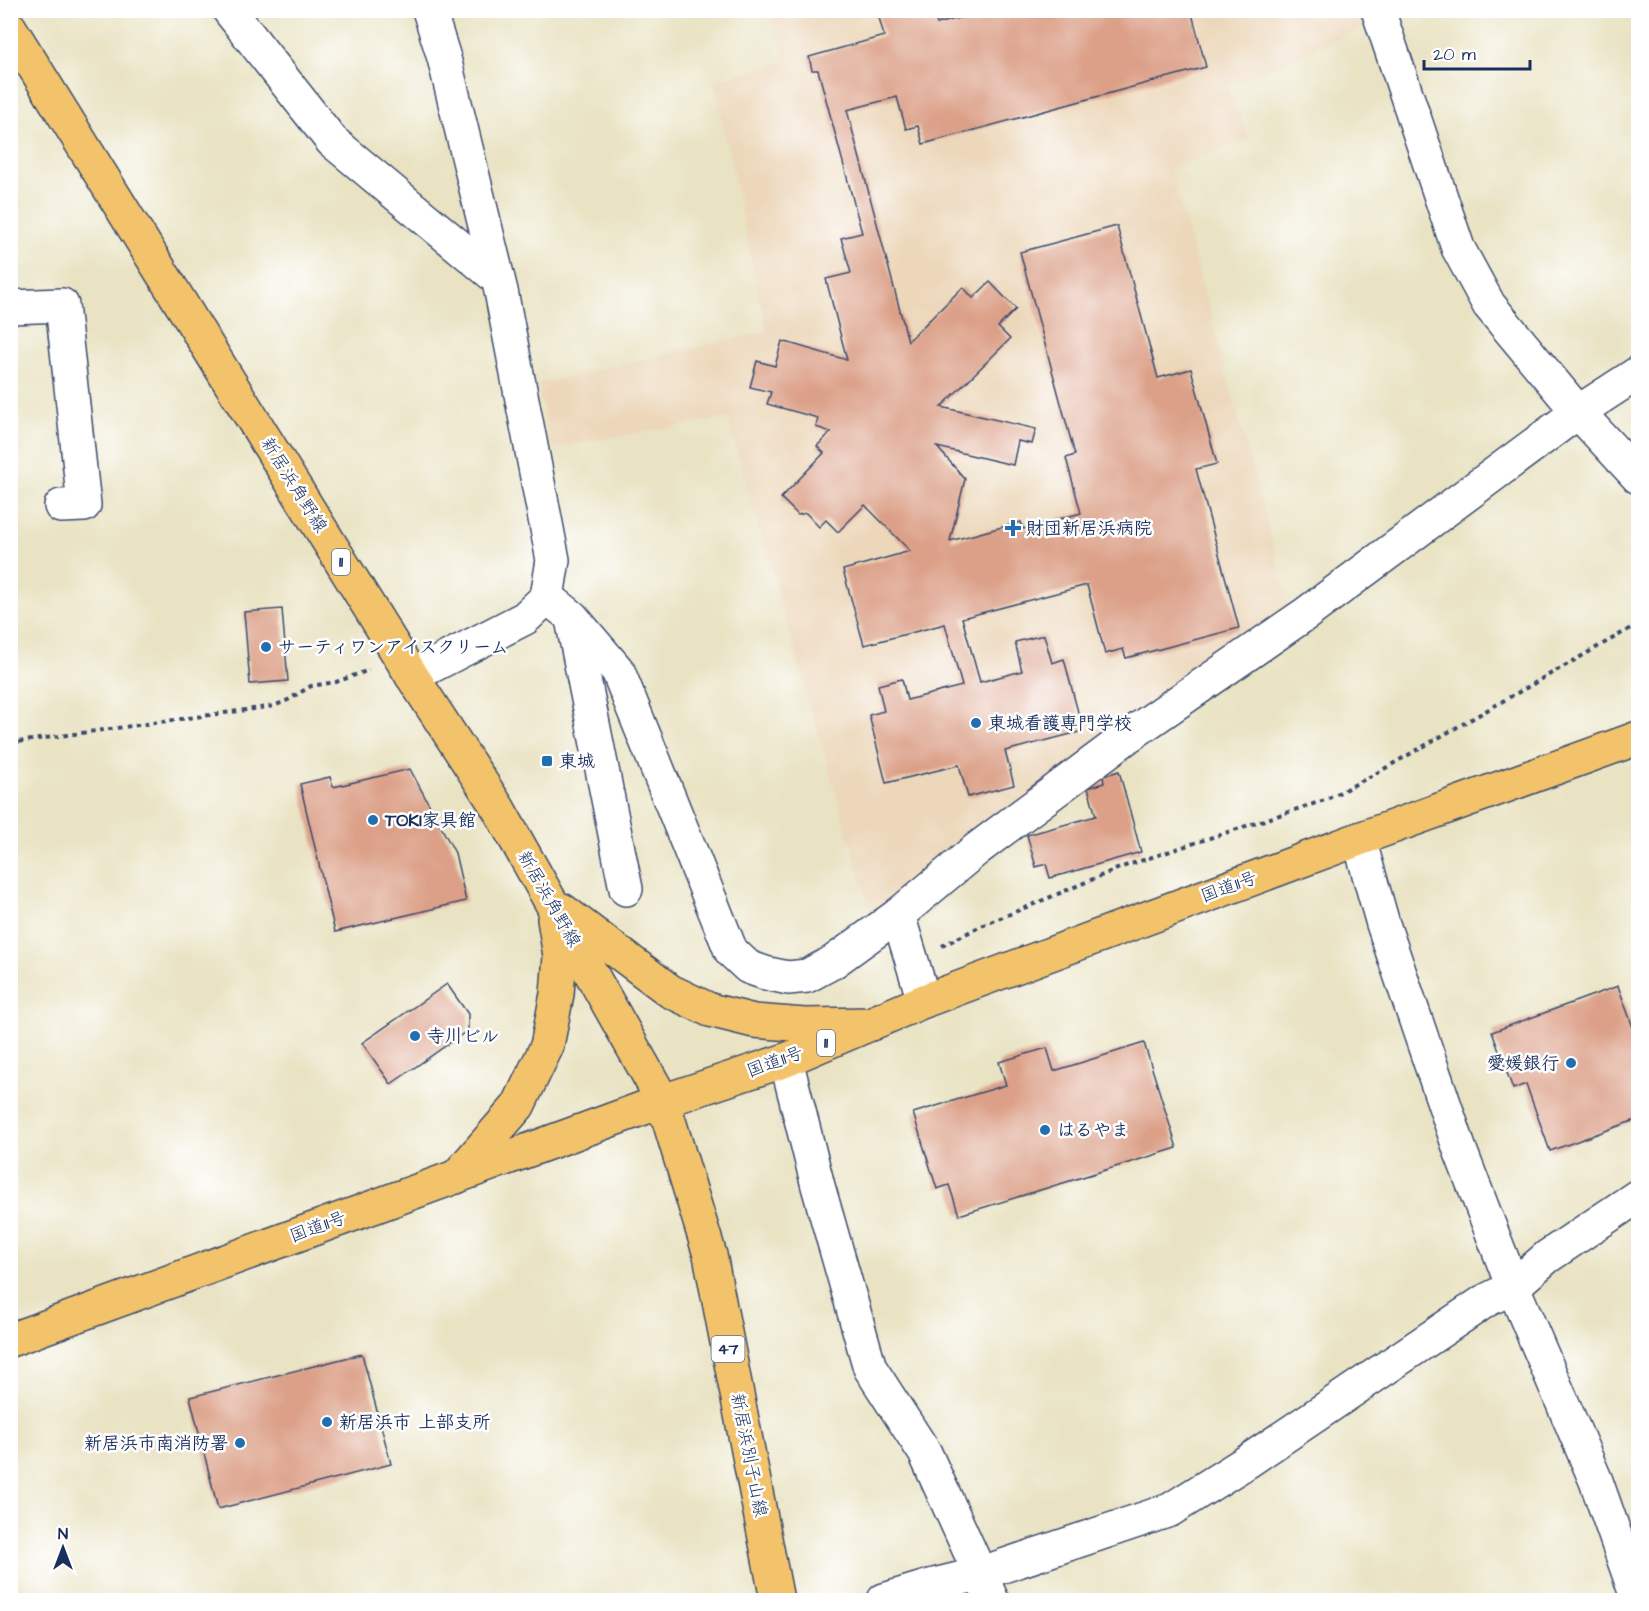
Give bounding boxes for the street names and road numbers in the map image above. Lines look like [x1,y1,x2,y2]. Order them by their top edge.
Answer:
street label: 新居浜角野線 [255,433,333,537]
road number: 11 [332,549,350,575]
street label: 新居浜角野線 [511,846,587,952]
street label: 国道11号 [1197,865,1261,909]
road number: 11 [817,1030,835,1056]
street label: 国道11号 [743,1040,807,1084]
street label: 国道11号 [286,1205,350,1249]
road number: 47 [712,1336,744,1362]
street label: 新居浜別子山線 [725,1391,773,1519]

